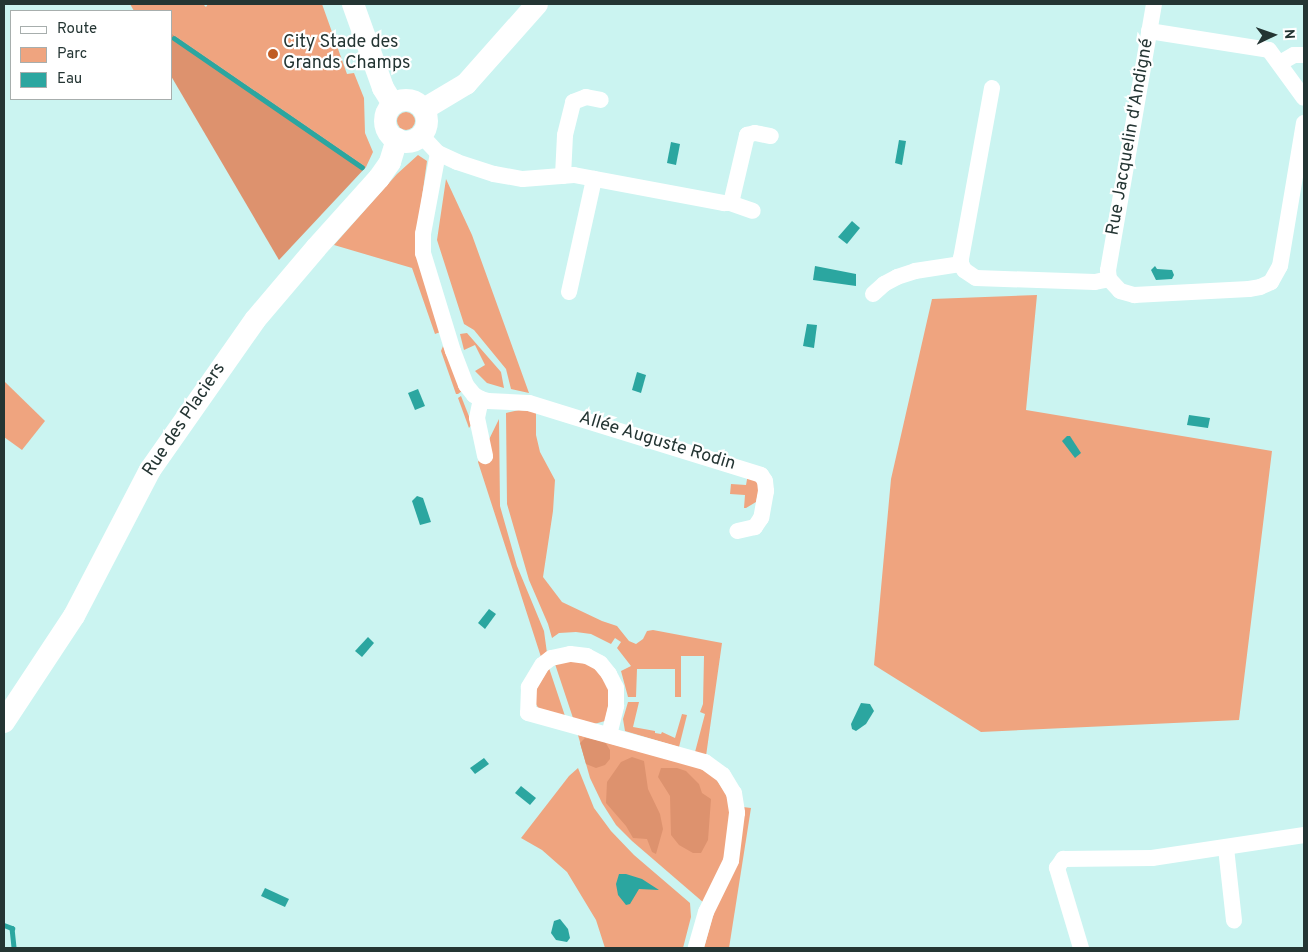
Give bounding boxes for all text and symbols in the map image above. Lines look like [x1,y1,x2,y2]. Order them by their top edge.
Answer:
legend [10,10,172,100]
north arrow [1248,10,1298,60]
text: Route [57,20,97,39]
text: N [1280,29,1297,40]
place label: City Stade des Grands Champs [283,33,410,76]
street label: Rue Jacquelin d'Andigné [1103,37,1159,237]
text: Parc [57,45,87,64]
marker: City Stade des Grands Champs [267,48,279,60]
text: Eau [57,70,82,89]
street label: Rue des Placiers [139,359,231,481]
street label: Allée Auguste Rodin [576,408,738,476]

